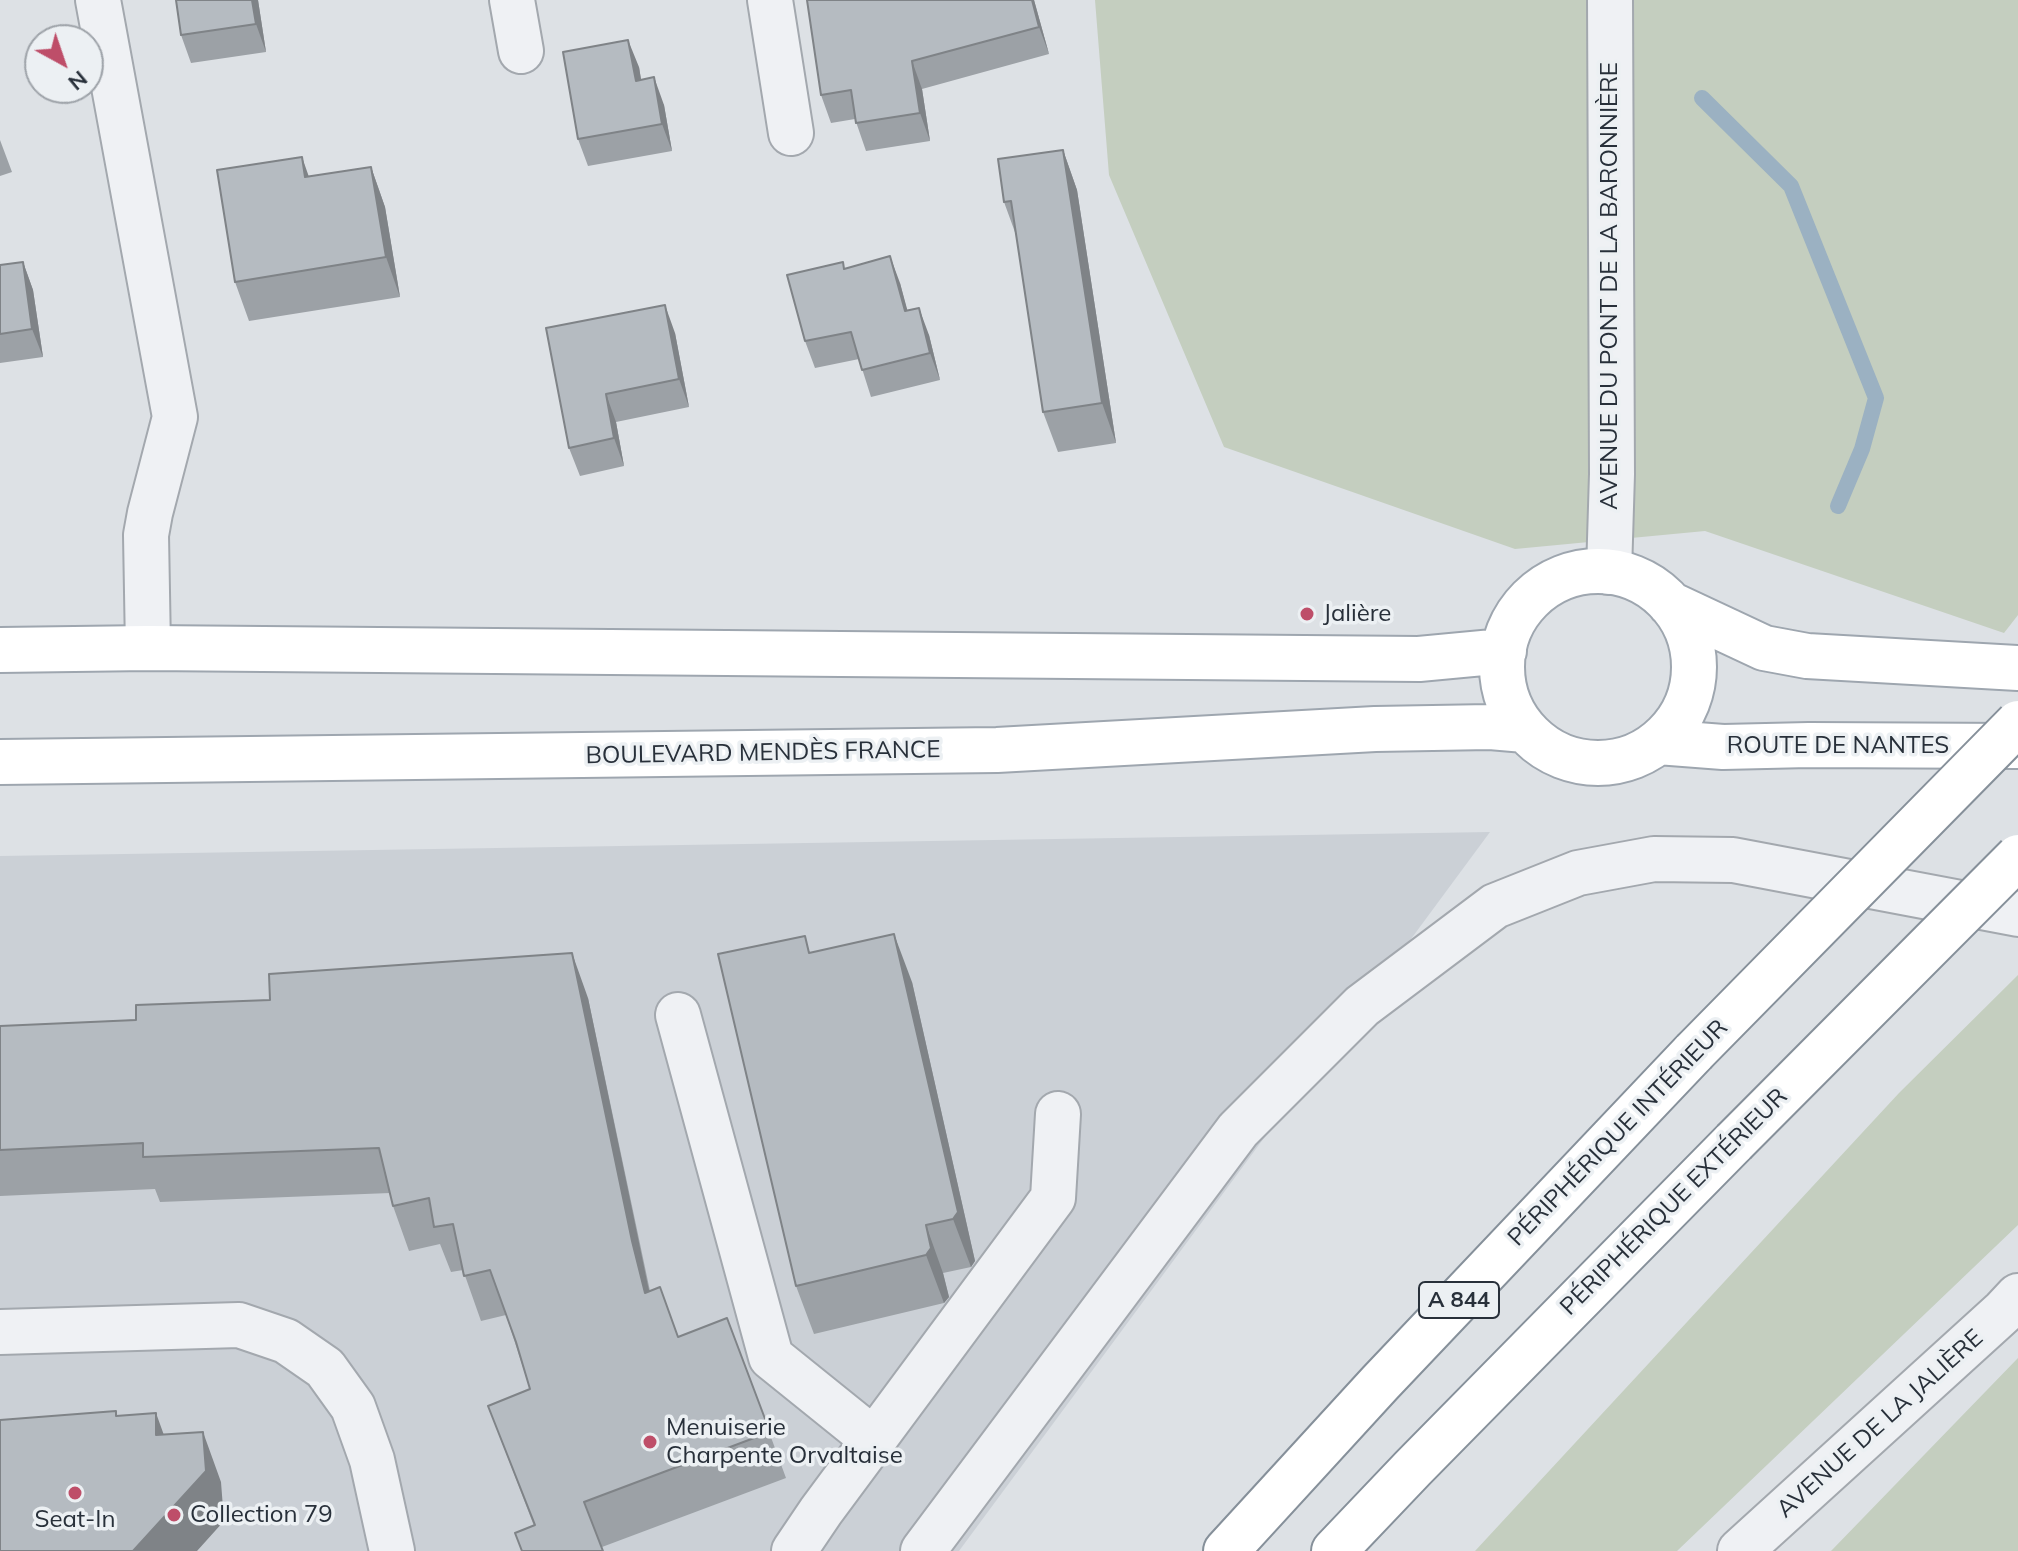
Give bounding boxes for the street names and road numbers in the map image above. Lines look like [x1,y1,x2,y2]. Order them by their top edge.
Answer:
street label: AVENUE DU PONT DE LA BARONNIÈRE [1596,62,1624,510]
street label: ROUTE DE NANTES [1727,732,1949,760]
street label: BOULEVARD MENDÈS FRANCE [585,736,941,770]
street label: PÉRIPHÉRIQUE INTÉRIEUR [1502,1014,1734,1252]
street label: PÉRIPHÉRIQUE EXTÉRIEUR [1555,1083,1793,1321]
road number: A 844 [1419,1282,1499,1318]
street label: AVENUE DE LA JALIÈRE [1771,1324,1989,1524]

